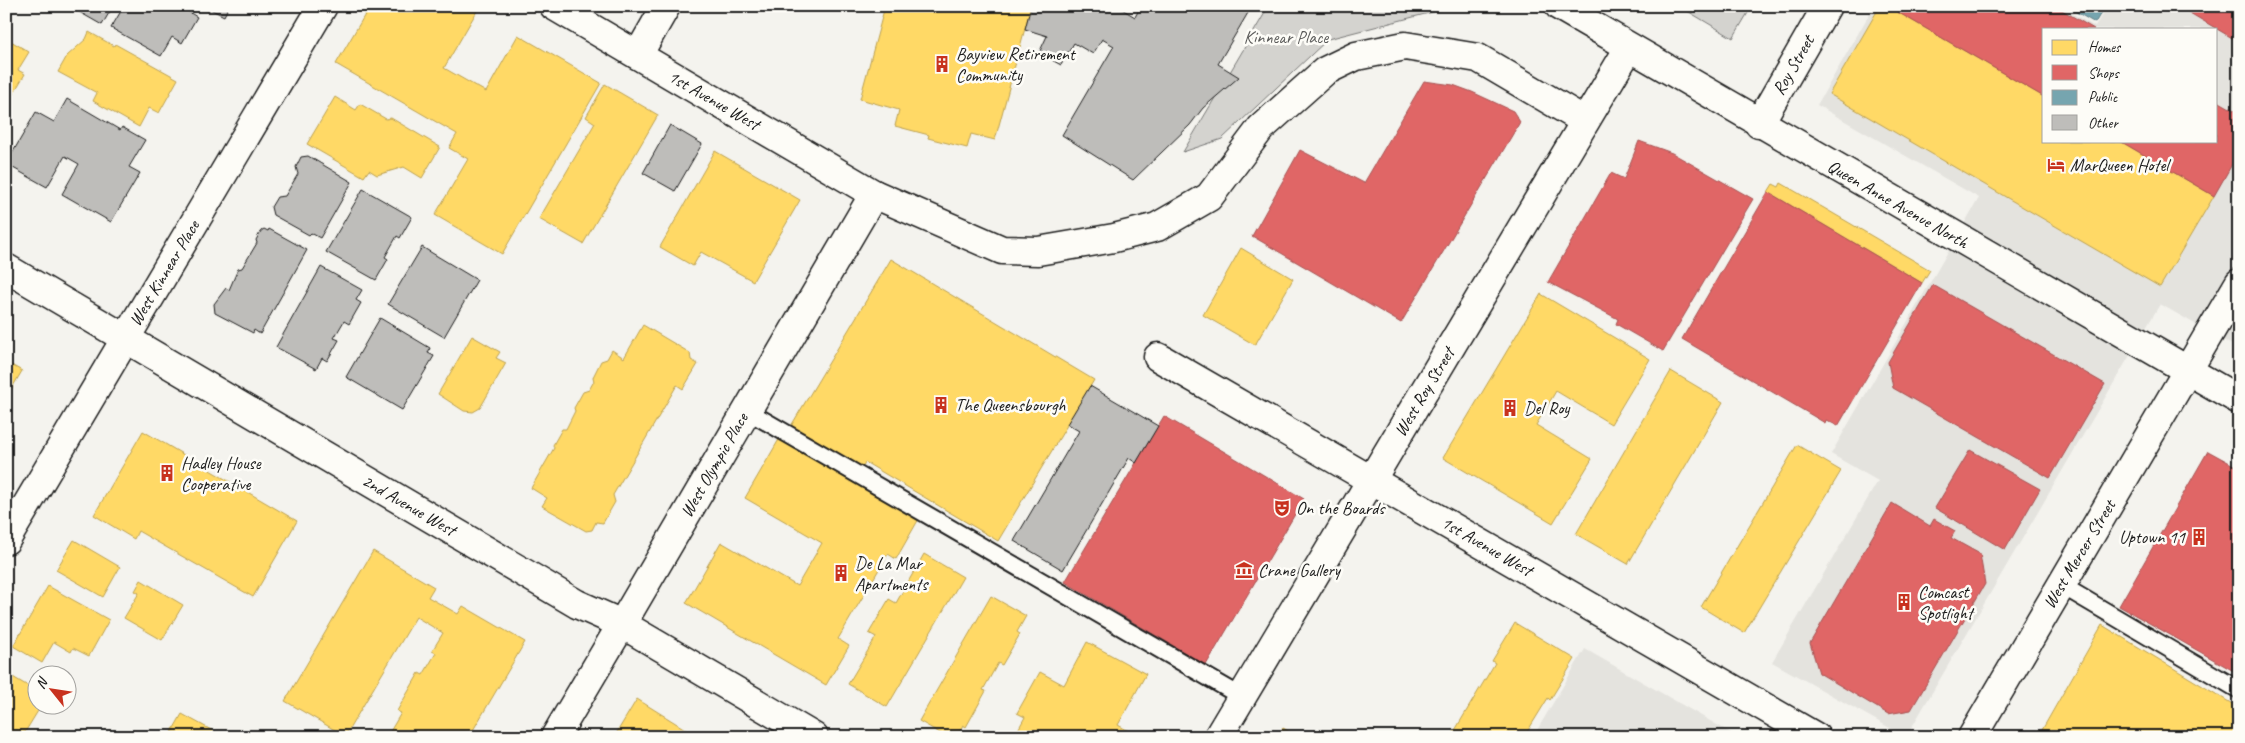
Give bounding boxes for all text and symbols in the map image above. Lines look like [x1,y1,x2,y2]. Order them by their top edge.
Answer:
park label: Kinnear Place [1244,26,1329,48]
legend [2042,28,2218,142]
street label: Roy Street [1767,30,1820,99]
text: Homes [2088,38,2122,57]
place label: Bayview Retirement Community [956,43,1077,86]
building icon: Bayview Retirement Community [932,54,952,74]
text: Shops [2088,64,2121,83]
street label: 1st Avenue West [665,65,766,136]
text: Public [2088,88,2118,107]
text: Other [2088,114,2119,133]
place label: MarQueen Hotel [2070,154,2171,176]
street label: Queen Anne Avenue North [1824,155,1973,254]
hotel icon: MarQueen Hotel [2046,155,2066,175]
street label: West Kinnear Place [124,215,205,330]
street label: West Roy Street [1389,341,1461,440]
place label: The Queensbourgh [955,394,1066,416]
building icon: The Queensbourgh [931,395,951,415]
place label: Del Roy [1524,397,1571,419]
building icon: Del Roy [1500,398,1520,418]
street label: West Olympic Place [675,408,753,521]
place label: Hadley House Cooperative [181,452,262,495]
building icon: Hadley House Cooperative [157,463,177,483]
street label: 2nd Avenue West [358,469,462,542]
street label: West Mercer Street [2038,494,2121,612]
place label: On the Boards [1296,497,1386,519]
theatre icon: On the Boards [1272,498,1292,518]
street label: 1st Avenue West [1438,511,1539,582]
place label: Uptown 11 [2119,526,2186,548]
building icon: Uptown 11 [2189,527,2209,547]
place label: De La Mar Apartments [855,552,929,595]
place label: Crane Gallery [1258,559,1342,581]
museum icon: Crane Gallery [1234,560,1254,580]
building icon: De La Mar Apartments [831,563,851,583]
place label: Comcast Spotlight [1918,581,1976,624]
building icon: Comcast Spotlight [1894,592,1914,612]
north arrow [28,666,78,716]
text: N [32,674,52,692]

